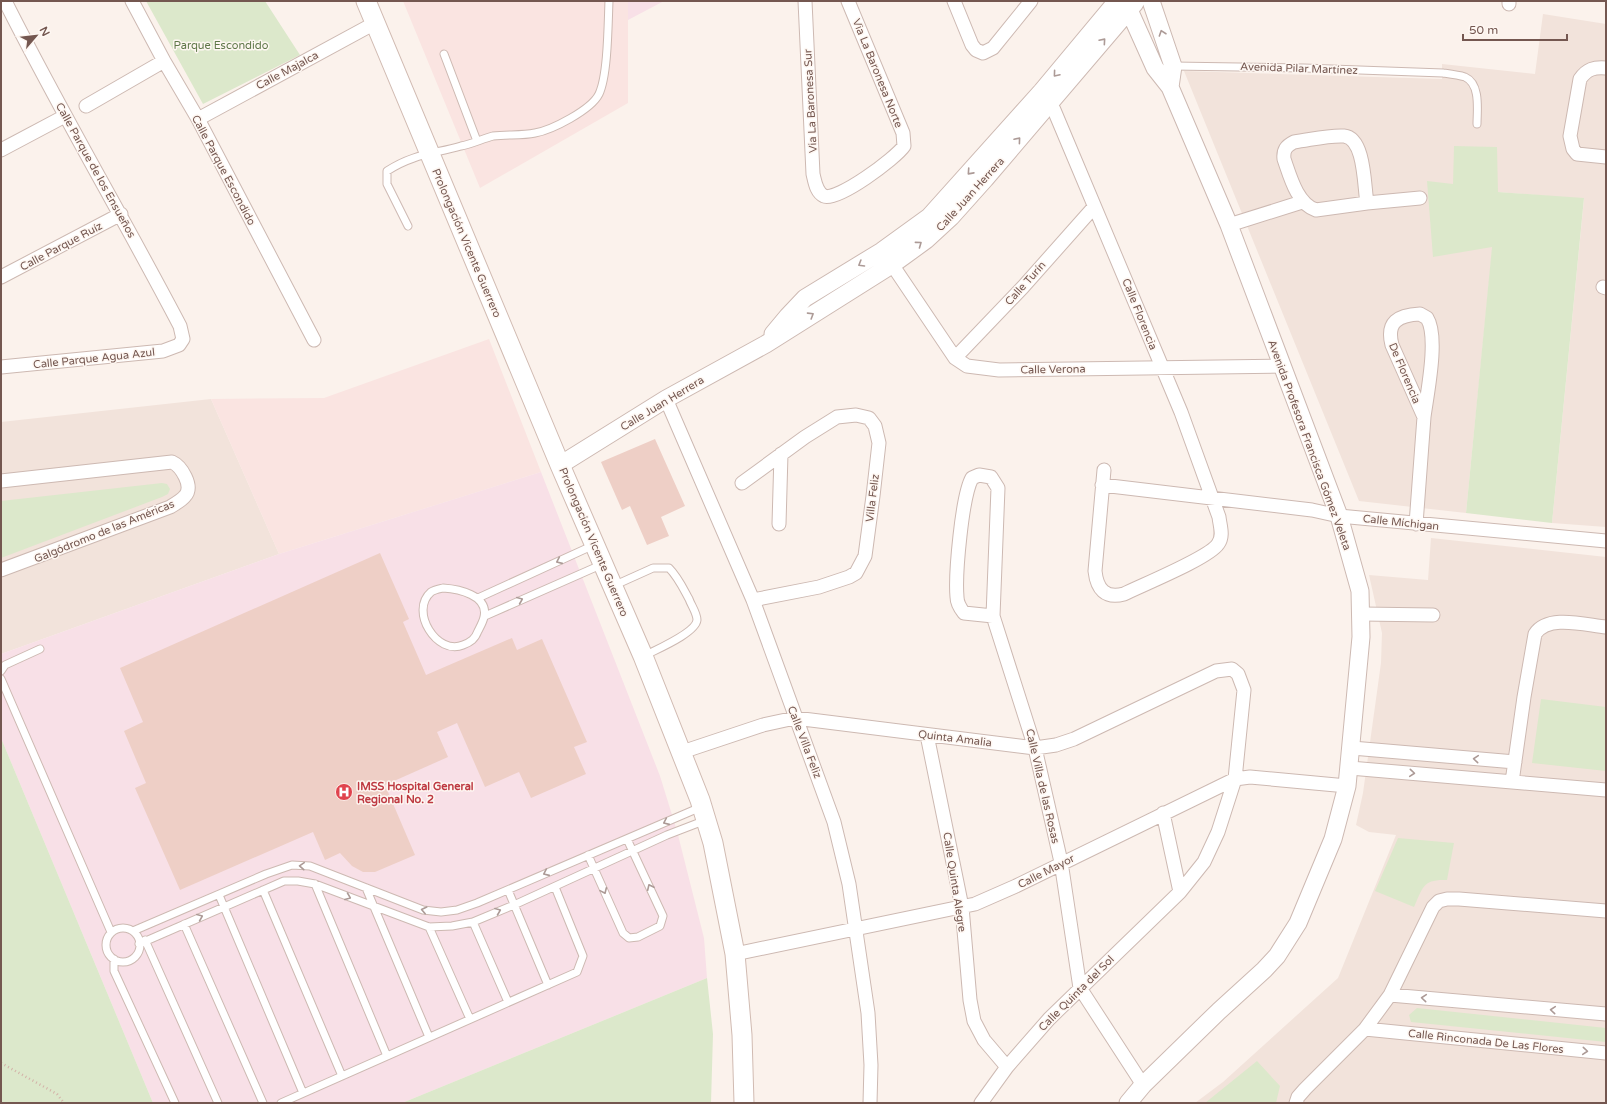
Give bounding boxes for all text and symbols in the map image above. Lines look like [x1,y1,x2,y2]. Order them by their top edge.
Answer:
north arrow [16,16,56,56]
scale bar [1463,16,1567,42]
street label: Via La Baronesa Norte [850,17,905,130]
text: 50 m [1469,23,1498,37]
text: N [37,25,52,38]
one-way arrow [1158,30,1167,37]
park label: Parque Escondido [174,39,269,52]
one-way arrow [1098,39,1105,46]
street label: Via La Baronesa Sur [801,48,820,153]
street label: Calle Majalca [254,49,321,92]
street label: Avenida Pilar Martínez [1240,60,1358,77]
one-way arrow [1053,69,1060,76]
street label: Calle Parque de los Ensueños [53,100,138,240]
street label: Calle Parque Escondido [189,113,258,228]
one-way arrow [1013,137,1020,145]
street label: Calle Juan Herrera [934,155,1007,234]
street label: Prolongación Vicente Guerrero [429,167,504,320]
one-way arrow [968,167,975,174]
street label: Calle Parque Ruíz [18,219,105,274]
one-way arrow [915,242,922,249]
one-way arrow [858,259,865,266]
street label: Calle Turín [1002,259,1049,308]
street label: Calle Florencia [1119,276,1160,352]
one-way arrow [806,313,813,320]
street label: Avenida Profesora Francisca Gómez Veleta [1265,338,1354,552]
street label: De Florencia [1386,341,1423,406]
street label: Calle Parque Agua Azul [33,346,156,371]
street label: Calle Verona [1020,362,1086,377]
street label: Calle Juan Herrera [618,373,706,434]
street label: Prolongación Vicente Guerrero [556,466,631,619]
street label: Villa Feliz [863,473,882,523]
street label: Galgódromo de las Américas [32,497,176,566]
street label: Calle Míchigan [1362,512,1440,533]
one-way arrow [556,556,564,564]
one-way arrow [515,597,523,605]
street label: Calle Villa Feliz [785,704,825,781]
street label: Calle Villa de las Rosas [1023,727,1062,845]
street label: Quinta Amalia [917,728,993,749]
one-way arrow [1473,755,1479,764]
one-way arrow [1409,769,1415,778]
place label: IMSS Hospital General Regional No. 2 [357,780,474,807]
hospital icon: IMSS Hospital General Regional No. 2 [334,782,354,802]
one-way arrow [662,817,669,825]
street label: Calle Quinta Alegre [940,831,969,933]
street label: Calle Mayor [1016,851,1077,891]
one-way arrow [299,861,305,870]
one-way arrow [543,869,550,877]
one-way arrow [647,884,655,892]
one-way arrow [599,887,607,894]
one-way arrow [344,892,352,900]
one-way arrow [421,906,427,914]
one-way arrow [495,908,502,916]
one-way arrow [197,913,204,921]
street label: Calle Quinta del Sol [1036,953,1117,1034]
one-way arrow [1421,994,1427,1003]
one-way arrow [1550,1005,1556,1014]
street label: Calle Rinconada De Las Flores [1407,1027,1564,1056]
one-way arrow [1582,1047,1588,1056]

